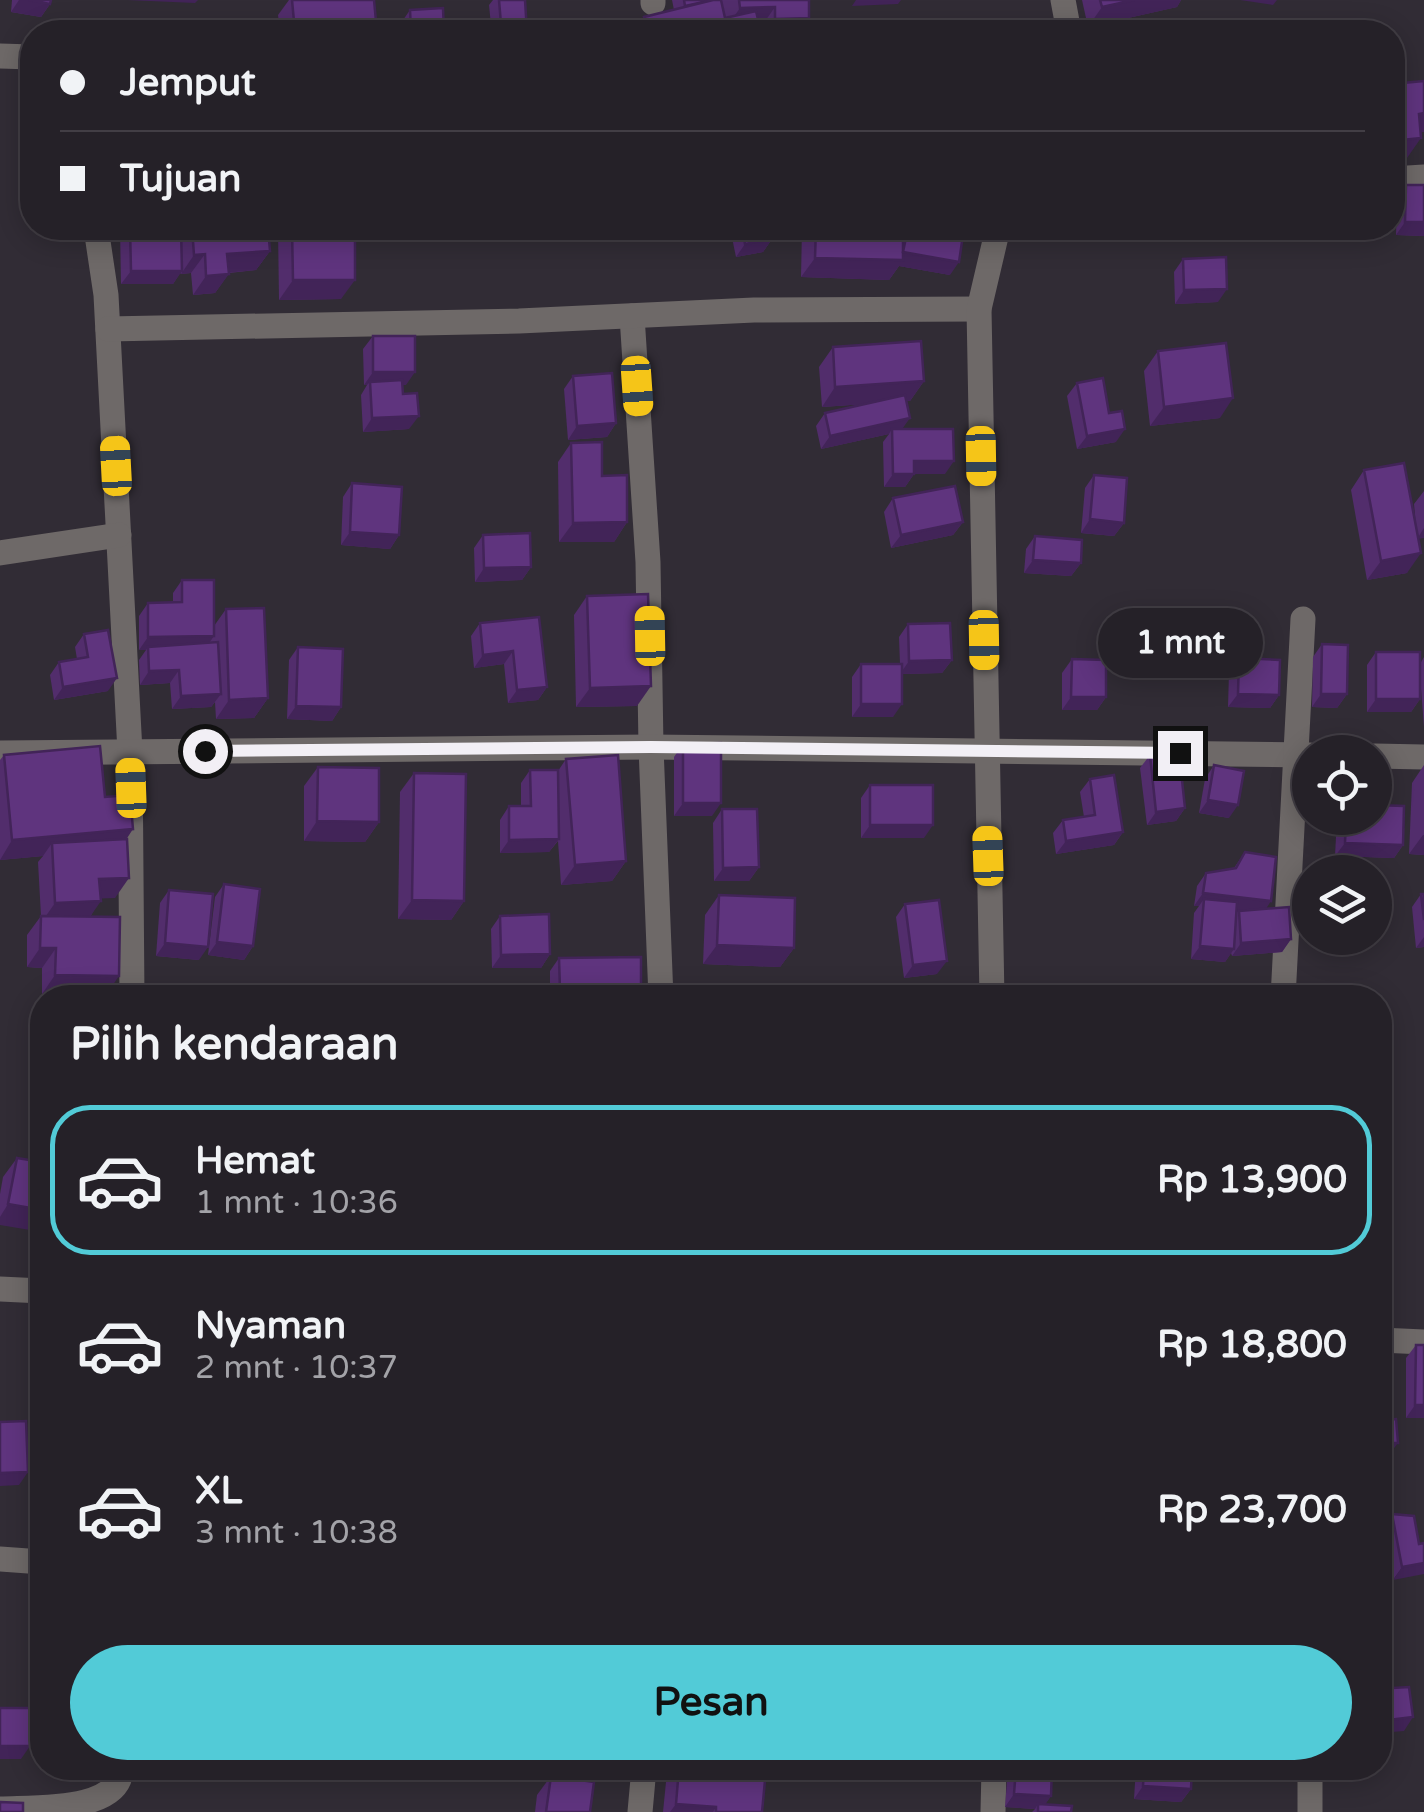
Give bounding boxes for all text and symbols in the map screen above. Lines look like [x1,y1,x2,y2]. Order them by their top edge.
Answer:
text: Jemput [120,60,256,106]
text: Tujuan [120,156,241,202]
car [620,355,654,417]
car [965,426,997,486]
car [99,435,133,497]
car [634,606,666,666]
callout: 1 mnt [1098,608,1262,678]
car [968,610,1000,670]
text: 1 mnt [1136,624,1225,662]
route start [183,729,228,774]
route end [1158,731,1203,776]
map controls [1292,735,1392,955]
button: locate [1292,735,1392,835]
car [115,757,147,819]
car [972,825,1004,887]
button: layers [1292,855,1392,955]
text: Pilih kendaraan [70,1018,399,1072]
icon: car [75,1135,165,1225]
text: Hemat [195,1138,315,1184]
text: Rp 13,900 [1157,1157,1347,1203]
text: 1 mnt · 10:36 [195,1184,398,1222]
icon: car [75,1300,165,1390]
text: Nyaman [195,1303,346,1349]
text: Rp 18,800 [1157,1322,1347,1368]
text: 2 mnt · 10:37 [195,1349,398,1387]
icon: car [75,1465,165,1555]
text: XL [195,1468,242,1514]
text: Rp 23,700 [1157,1487,1347,1533]
text: 3 mnt · 10:38 [195,1514,398,1552]
button: Pesan [70,1645,1352,1760]

